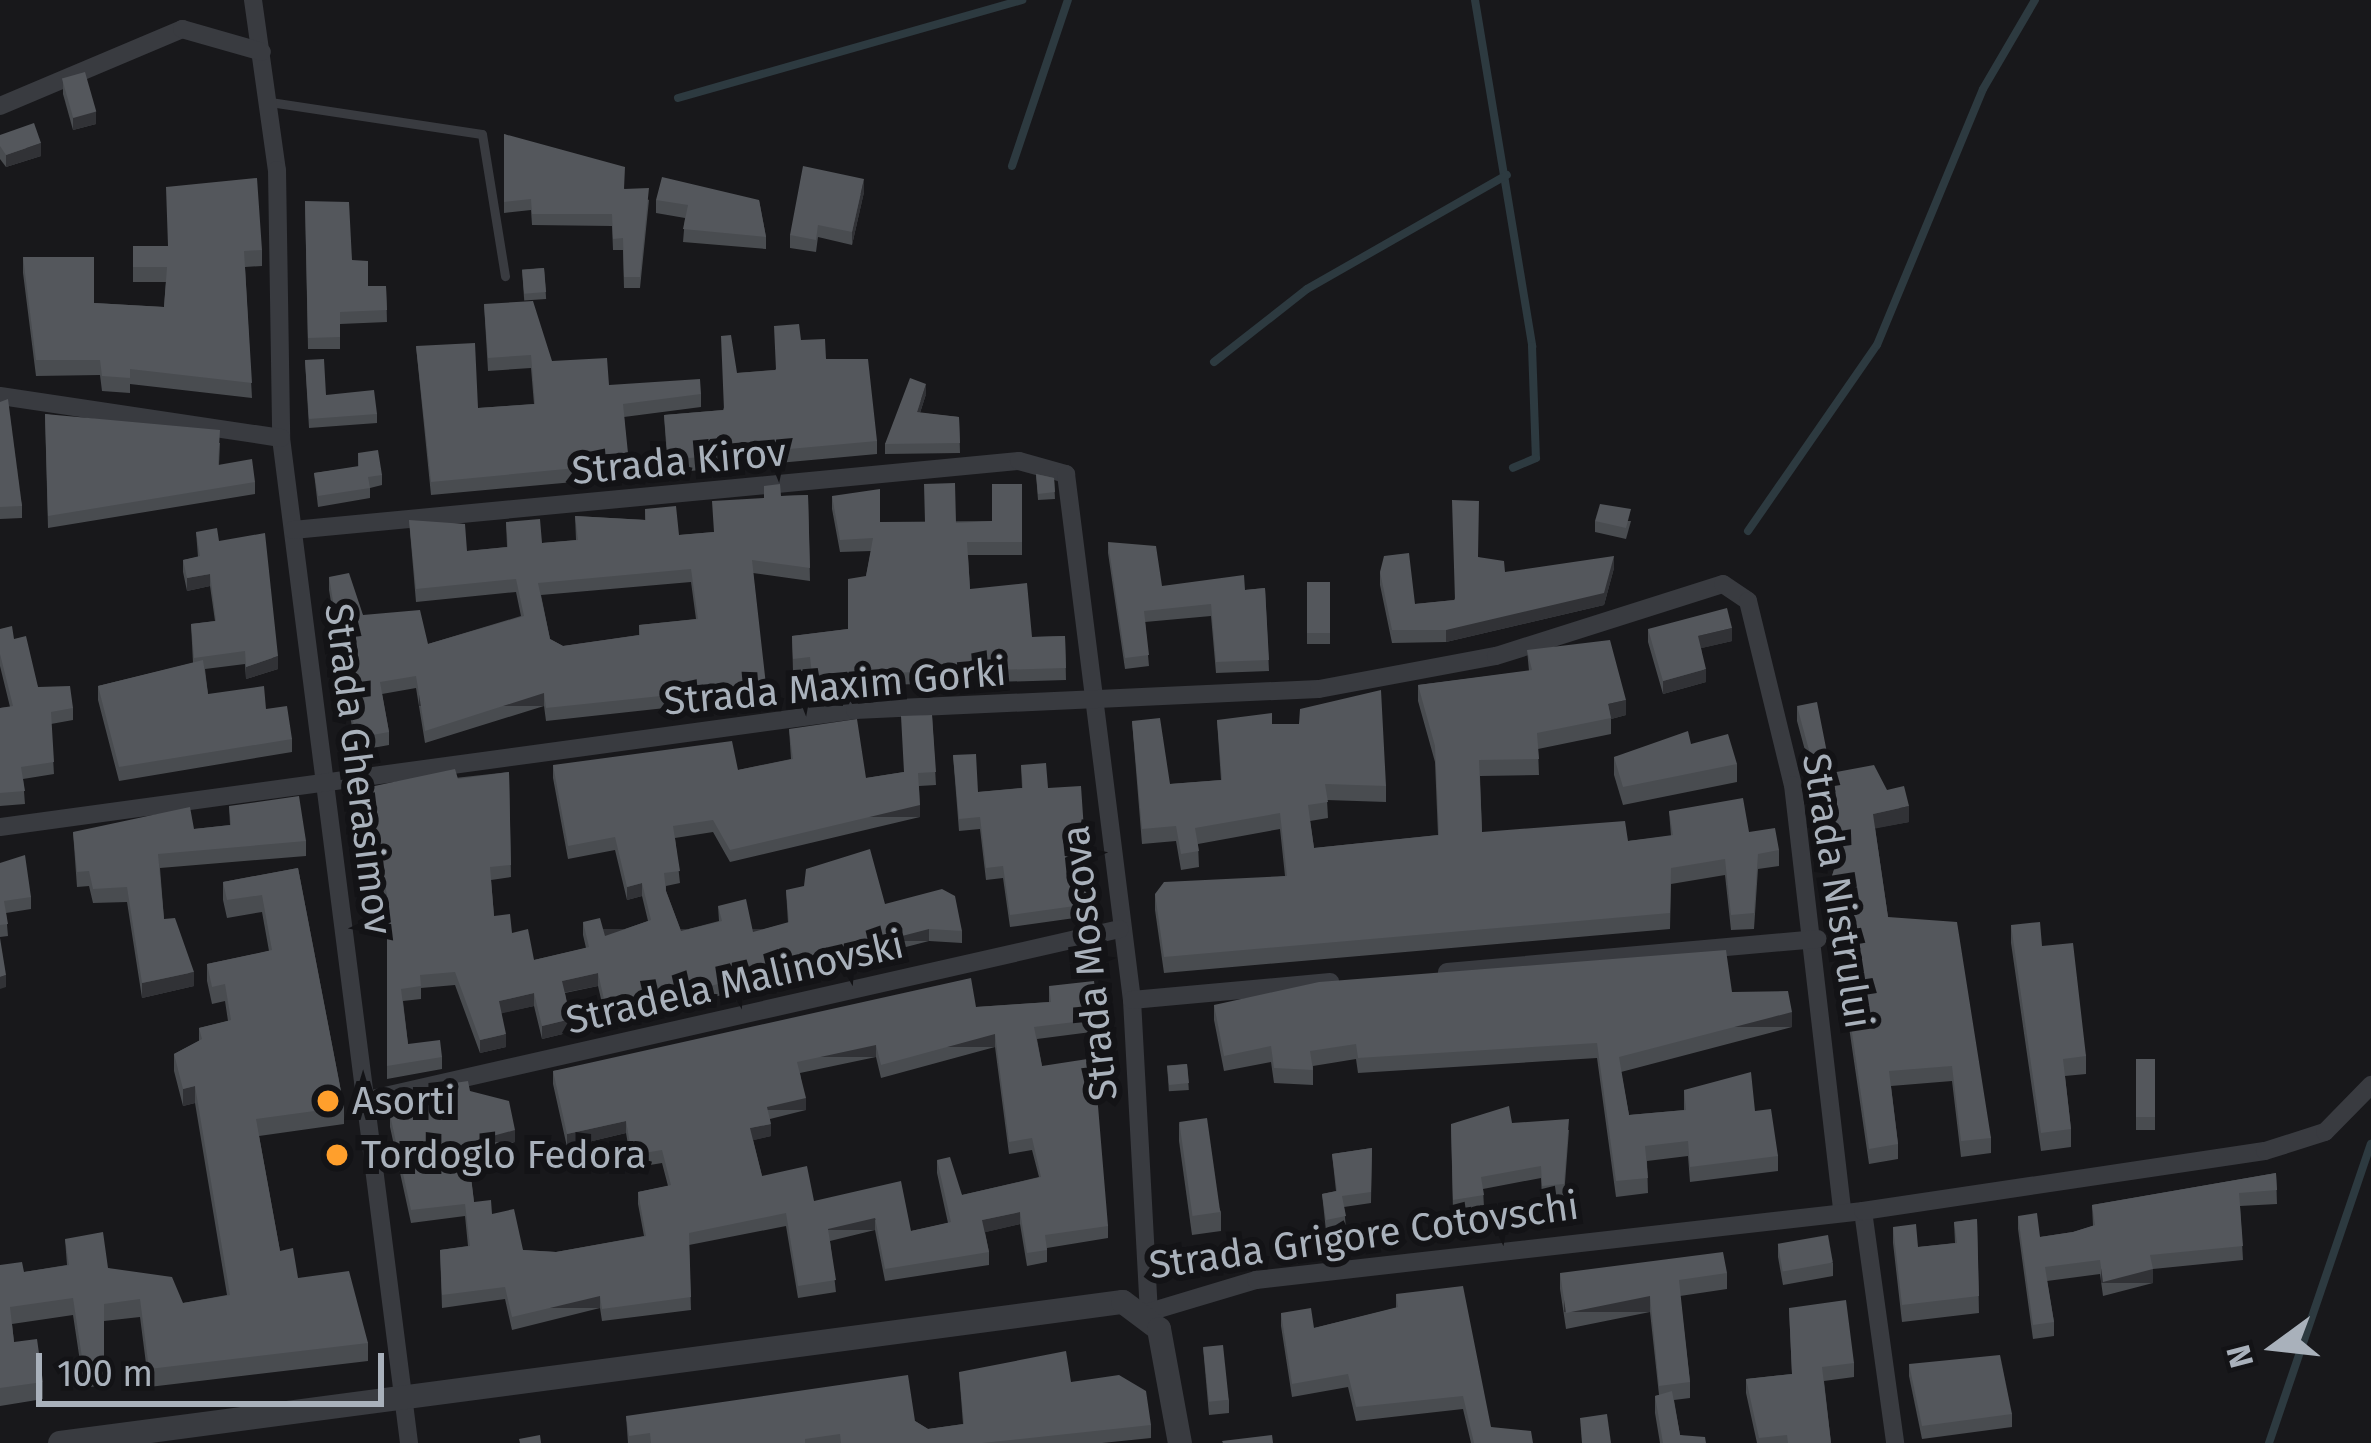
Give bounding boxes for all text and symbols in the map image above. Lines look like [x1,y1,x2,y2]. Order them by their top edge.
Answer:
street label: Strada Kirov [570,429,788,495]
street label: Strada Gherasimov [314,601,402,937]
street label: Strada Maxim Gorki [662,649,1008,725]
street label: Strada Nistrului [1792,750,1882,1032]
street label: Strada Moscova [1052,823,1128,1103]
street label: Stradela Malinovski [562,921,908,1045]
place label: Asorti [352,1078,455,1124]
marker: Asorti [315,1088,341,1114]
place label: Tordoglo Fedora [361,1132,646,1178]
marker: Tordoglo Fedora [324,1142,350,1168]
street label: Strada Grigore Cotovschi [1146,1183,1582,1289]
north arrow [2215,1287,2335,1407]
scale bar [42,1329,390,1403]
text: N [2218,1341,2262,1372]
text: 100 m [57,1352,153,1396]

